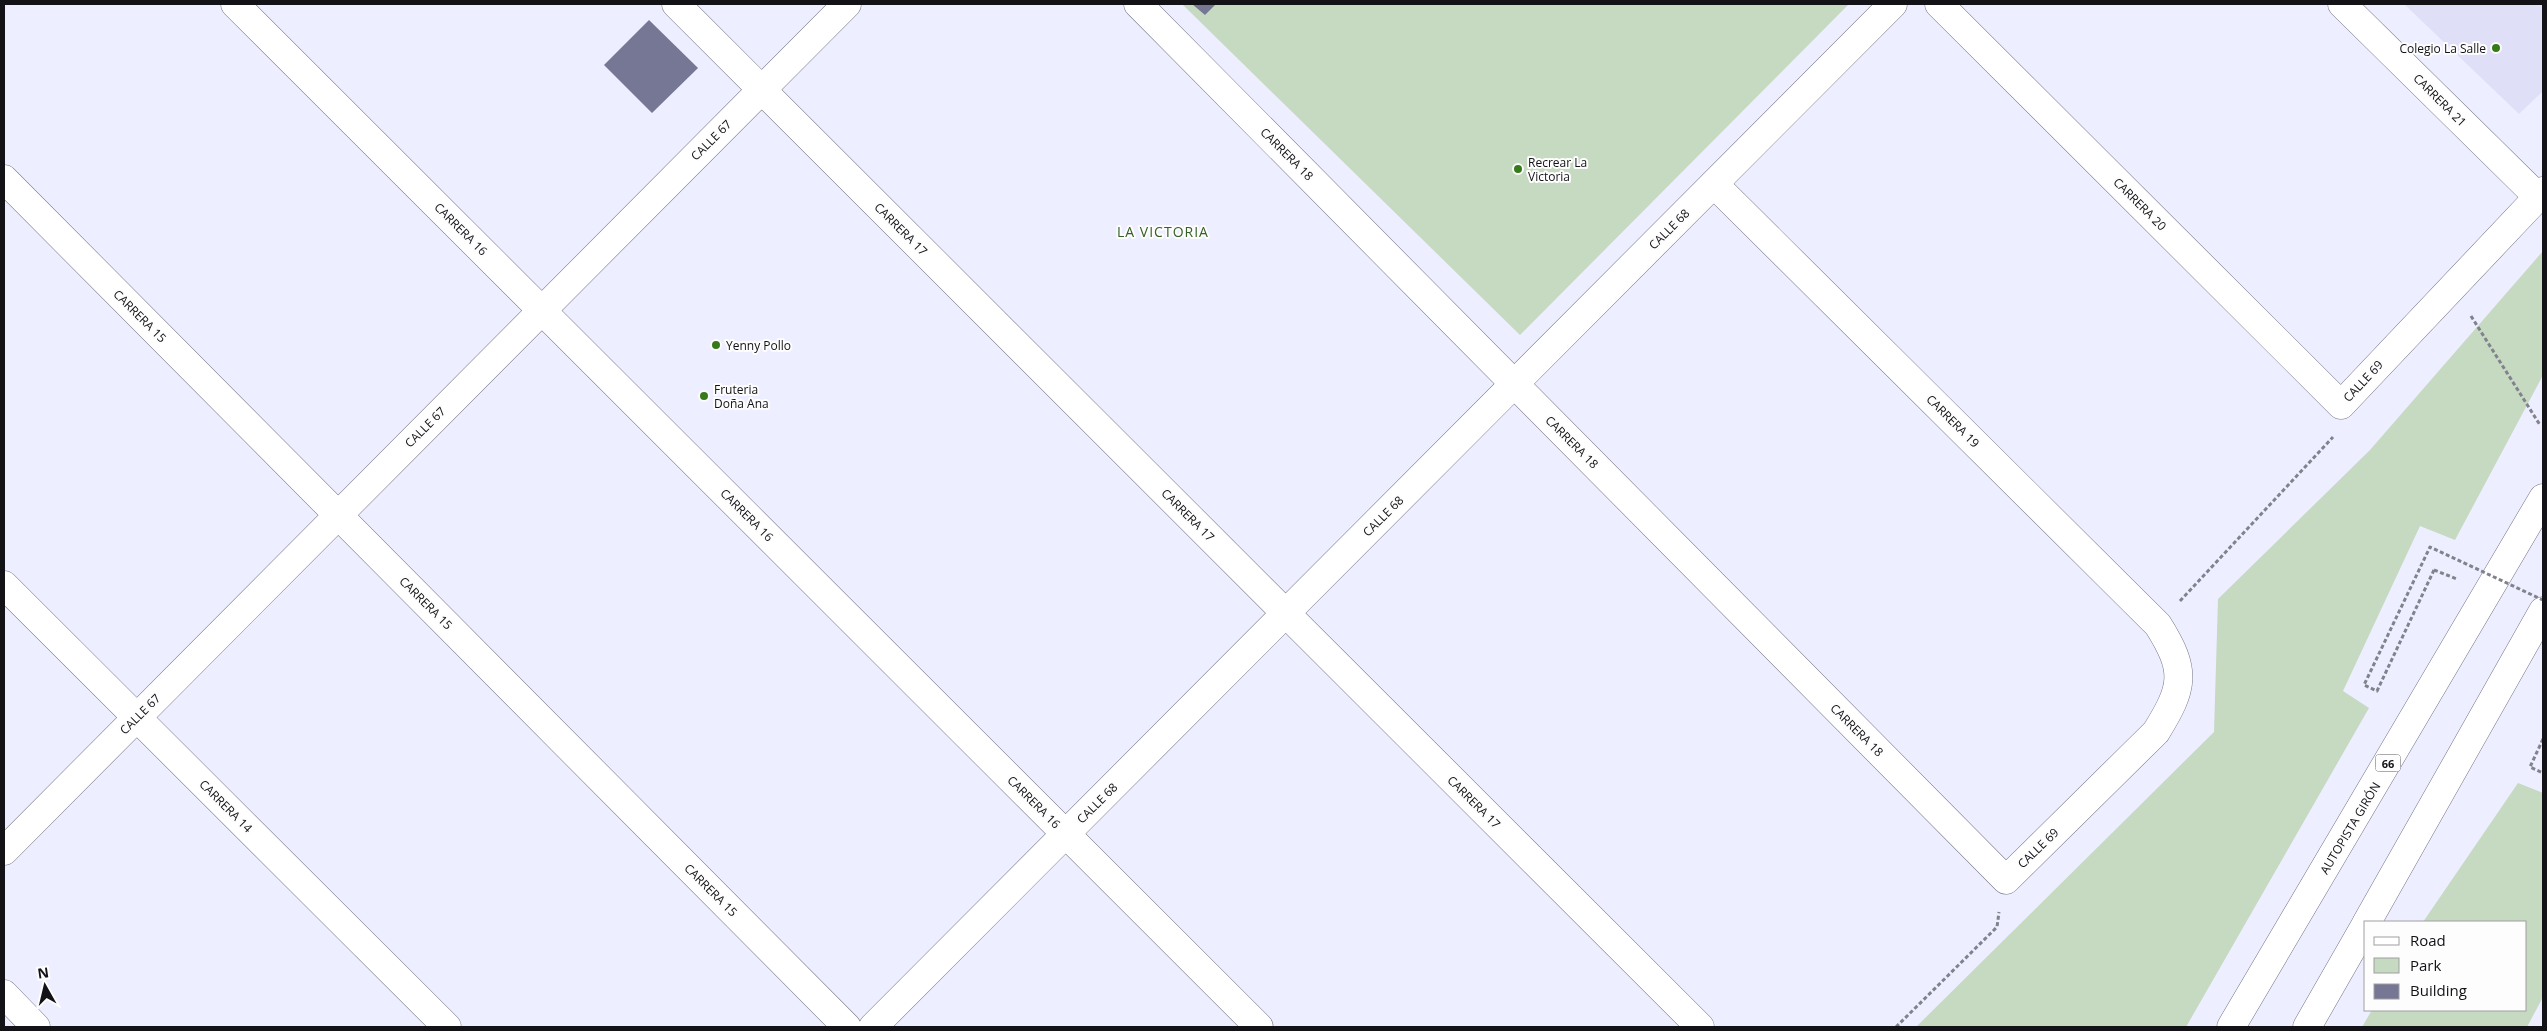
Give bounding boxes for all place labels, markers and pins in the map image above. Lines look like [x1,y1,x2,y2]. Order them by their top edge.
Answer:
place label: Colegio La Salle [2399,40,2486,57]
marker: Colegio La Salle [2490,42,2502,54]
place label: Recrear La Victoria [1528,154,1587,185]
marker: Recrear La Victoria [1512,163,1524,175]
place label: Yenny Pollo [726,337,791,354]
marker: Yenny Pollo [710,339,722,351]
place label: Fruteria Doña Ana [714,381,769,412]
marker: Fruteria Doña Ana [698,390,710,402]

